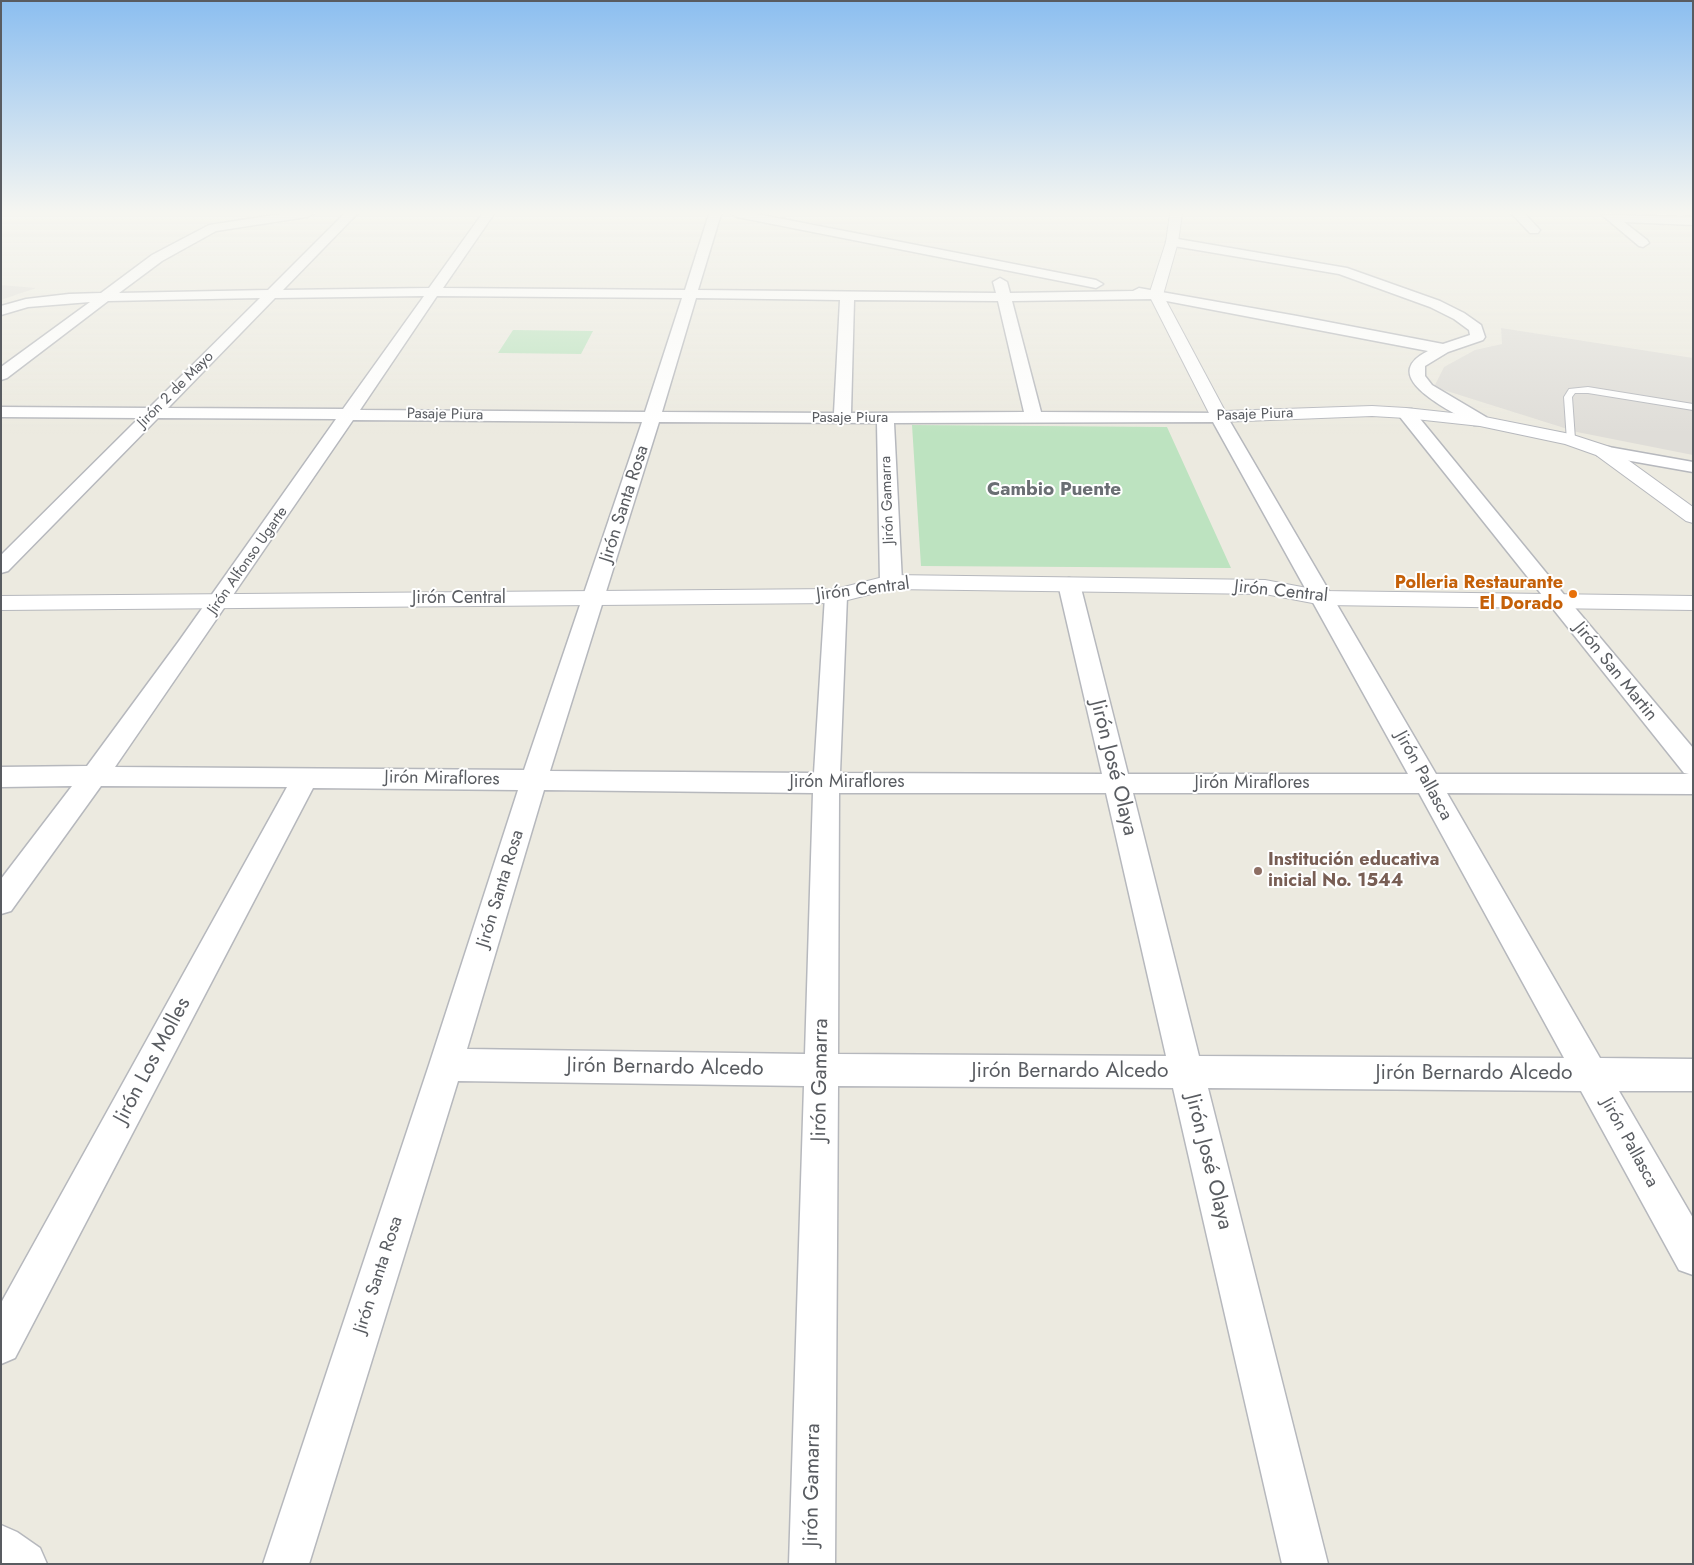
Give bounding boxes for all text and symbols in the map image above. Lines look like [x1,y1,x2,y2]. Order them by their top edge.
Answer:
street label: Jirón 2 de Mayo [134,348,218,432]
street label: Pasaje Piura [407,405,483,425]
street label: Pasaje Piura [1216,405,1294,425]
street label: Pasaje Piura [812,409,888,427]
street label: Jirón Santa Rosa [596,443,654,565]
street label: Jirón Gamarra [877,456,899,544]
district label: Cambio Puente [987,479,1121,501]
street label: Jirón Alfonso Ugarte [204,504,292,618]
place label: Polleria Restaurante El Dorado [1395,573,1563,616]
street label: Jirón Central [815,574,911,606]
street label: Jirón Central [1233,576,1329,608]
street label: Jirón Central [412,588,506,610]
marker: Polleria Restaurante El Dorado [1567,588,1579,600]
street label: Jirón San Martin [1569,618,1661,726]
street label: Jirón José Olaya [1084,698,1142,838]
street label: Jirón Pallasca [1390,727,1456,825]
street label: Jirón Miraflores [384,767,500,791]
street label: Jirón Miraflores [789,772,905,794]
street label: Jirón Miraflores [1194,773,1310,795]
street label: Jirón Santa Rosa [473,828,529,950]
place label: Institución educativa inicial No. 1544 [1268,850,1440,892]
marker: Institución educativa inicial No. 1544 [1252,865,1264,877]
street label: Jirón Los Molles [109,994,197,1128]
street label: Jirón Gamarra [807,1018,835,1142]
street label: Jirón Bernardo Alcedo [566,1054,764,1082]
street label: Jirón Bernardo Alcedo [972,1059,1168,1085]
street label: Jirón Bernardo Alcedo [1376,1061,1572,1087]
street label: Jirón José Olaya [1179,1092,1237,1232]
street label: Jirón Pallasca [1596,1094,1662,1192]
street label: Jirón Santa Rosa [350,1214,408,1336]
street label: Jirón Gamarra [799,1423,827,1547]

